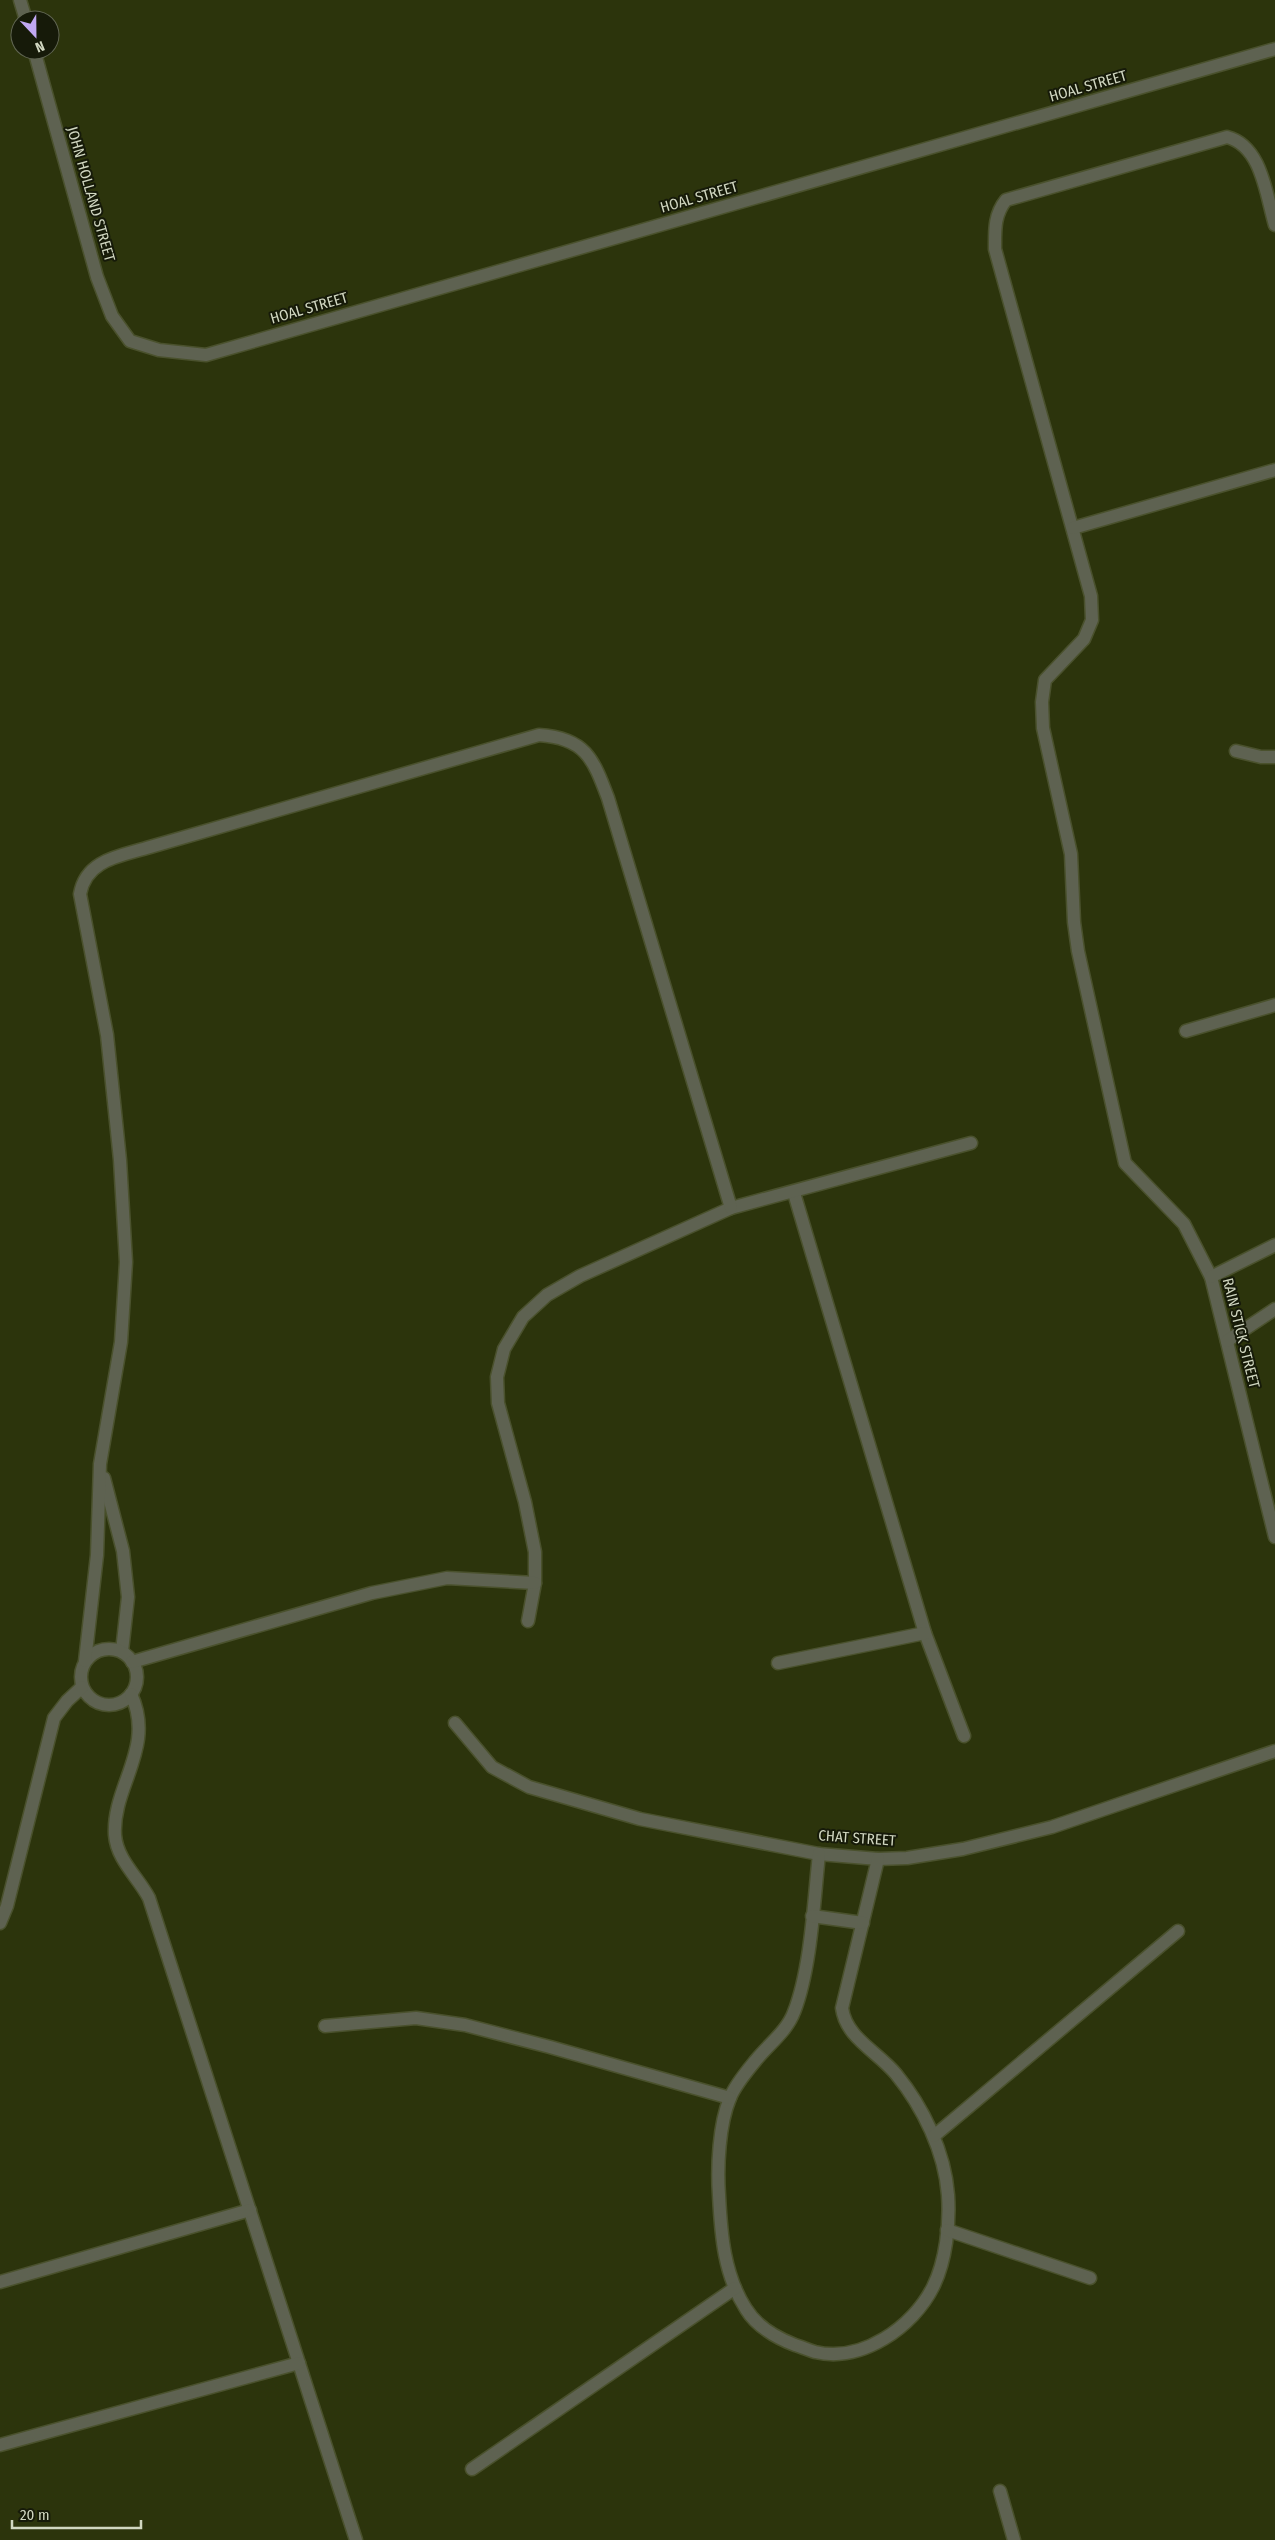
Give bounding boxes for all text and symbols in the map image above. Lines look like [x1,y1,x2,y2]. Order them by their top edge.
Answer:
north arrow [10,10,60,60]
text: N [33,37,47,56]
street label: HOAL STREET [1047,66,1129,106]
street label: JOHN HOLLAND STREET [63,124,119,264]
street label: HOAL STREET [658,177,740,217]
street label: HOAL STREET [268,288,350,328]
street label: RAIN STICK STREET [1219,1276,1263,1390]
street label: CHAT STREET [818,1826,896,1850]
scale bar [12,2498,141,2530]
text: 20 m [20,2506,50,2524]

